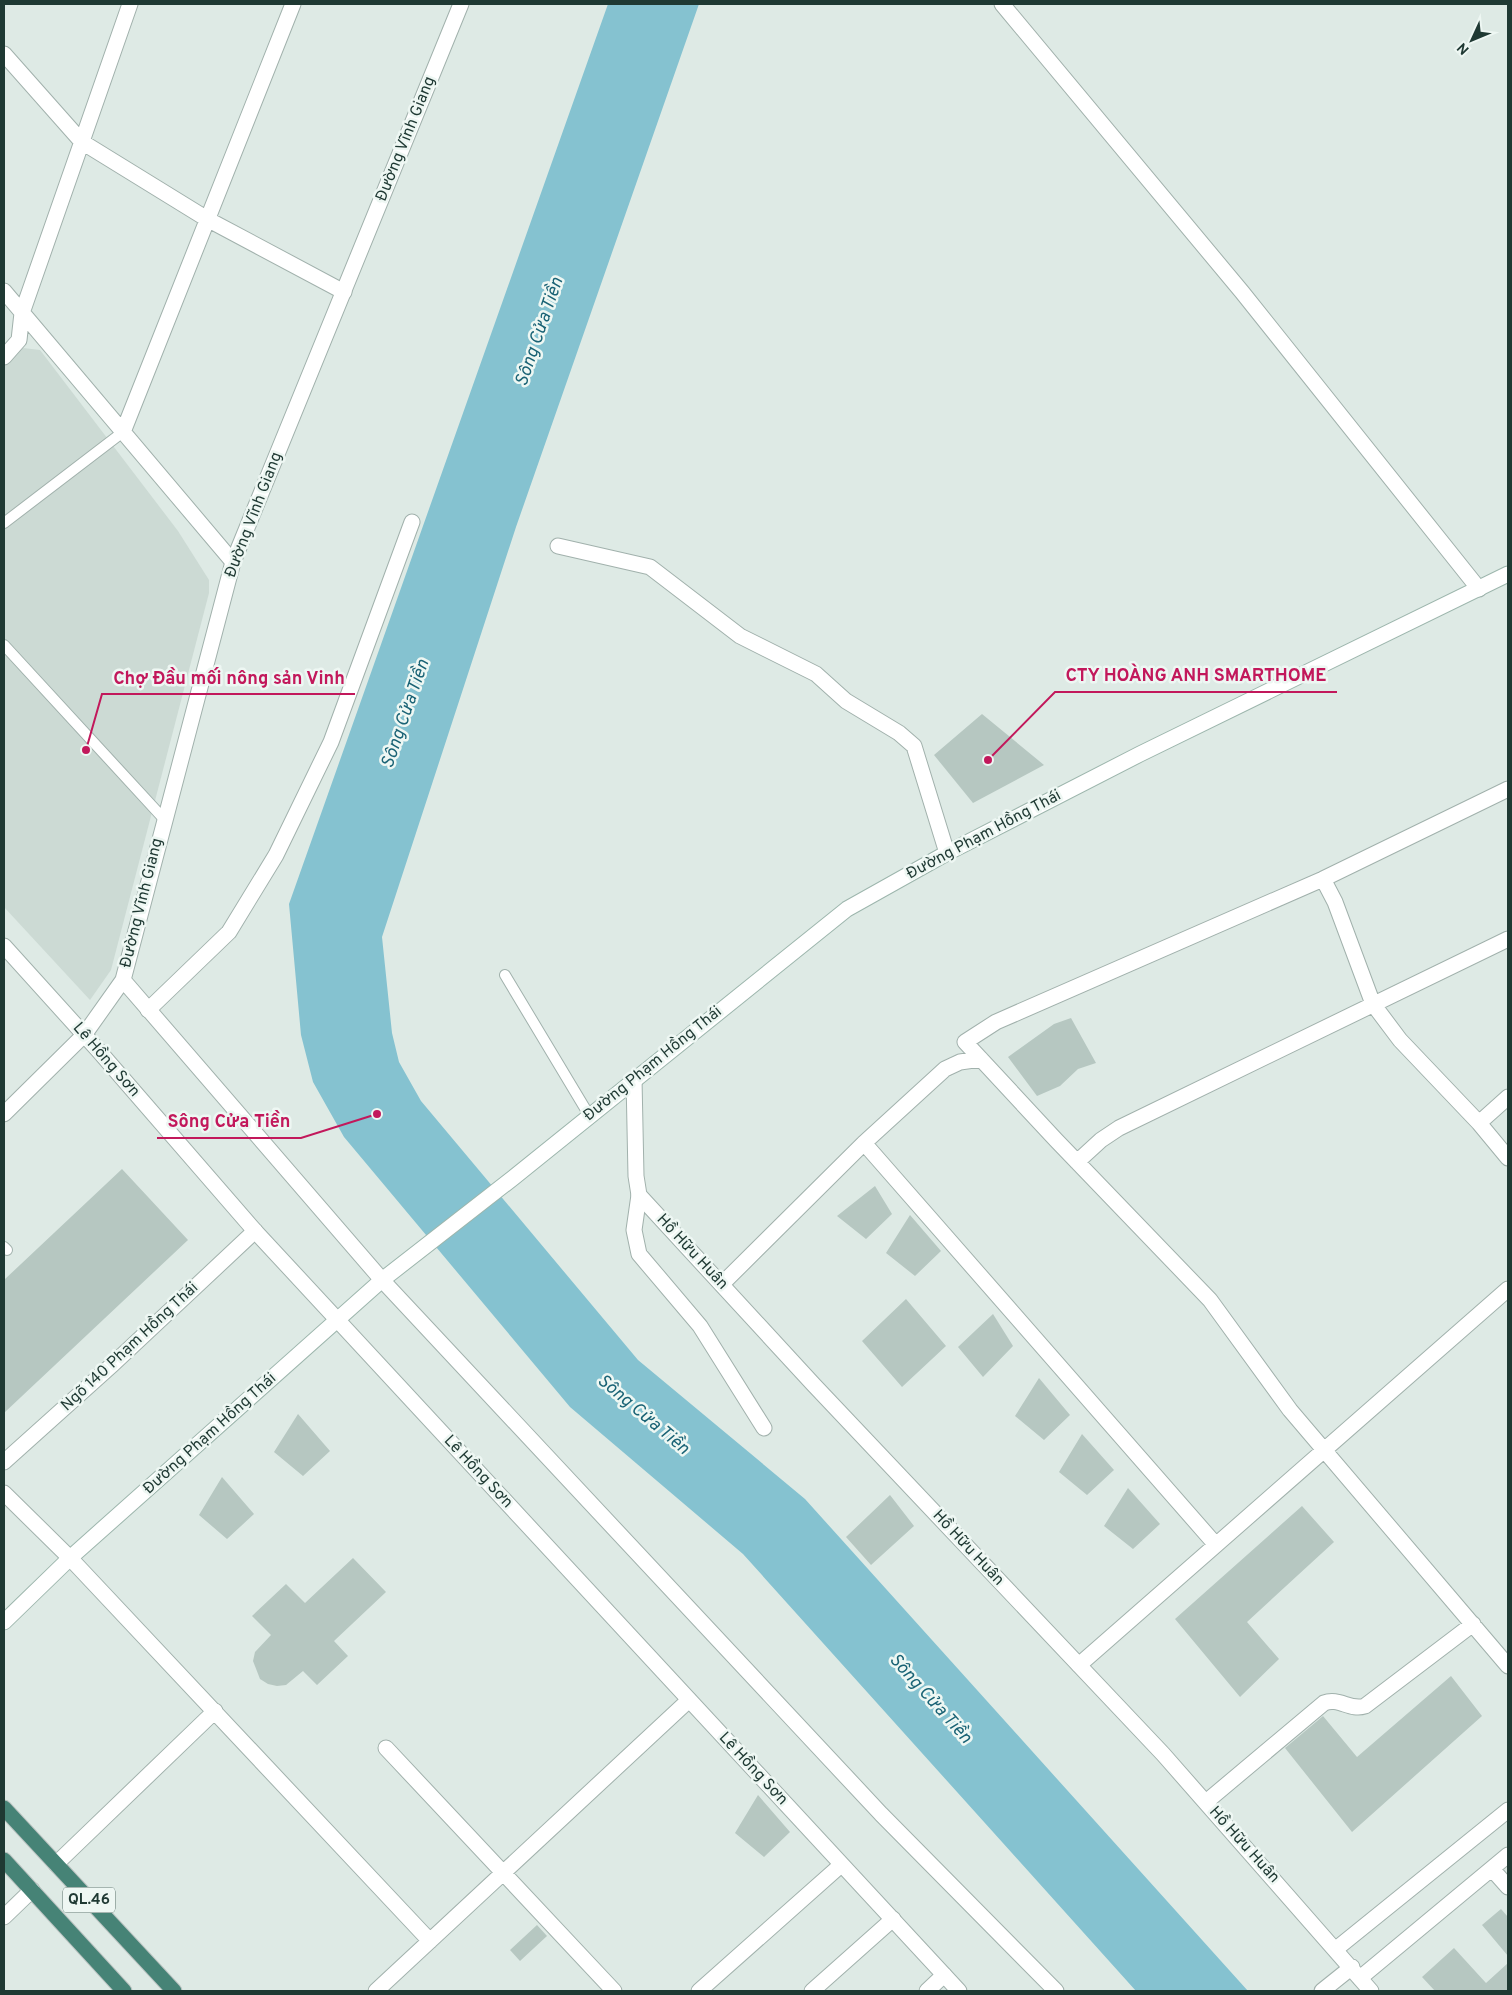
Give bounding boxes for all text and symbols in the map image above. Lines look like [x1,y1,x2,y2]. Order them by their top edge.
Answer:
north arrow [1447,15,1497,65]
text: N [1454,38,1473,58]
street label: Đường Vĩnh Giang [372,74,440,204]
water label: Sông Cửa Tiền [510,274,569,389]
street label: Đường Vĩnh Giang [221,449,287,581]
water label: Sông Cửa Tiền [376,656,435,771]
callout: CTY HOÀNG ANH SMARTHOME [1055,659,1337,692]
callout: Chợ Đầu mối nông sản Vinh [102,661,355,694]
text: CTY HOÀNG ANH SMARTHOME [1066,663,1326,688]
text: Chợ Đầu mối nông sản Vinh [113,667,345,691]
street label: Đường Phạm Hồng Thái [903,785,1065,884]
street label: Đường Vĩnh Giang [116,836,168,970]
street label: Đường Phạm Hồng Thái [579,1001,726,1126]
street label: Lê Hồng Sơn [68,1018,145,1102]
callout: Sông Cửa Tiền [157,1105,301,1138]
text: Sông Cửa Tiền [167,1110,291,1134]
street label: Hồ Hữu Huân [652,1209,733,1294]
street label: Ngõ 140 Phạm Hồng Thái [57,1277,203,1416]
street label: Đường Phạm Hồng Thái [139,1368,281,1499]
water label: Sông Cửa Tiền [592,1369,695,1460]
street label: Lê Hồng Sơn [439,1431,518,1513]
street label: Hồ Hữu Huân [928,1505,1009,1590]
water label: Sông Cửa Tiền [883,1648,977,1749]
street label: Lê Hồng Sơn [714,1728,793,1810]
street label: Hồ Hữu Huân [1204,1802,1284,1888]
road number: QL.46 [63,1888,115,1912]

